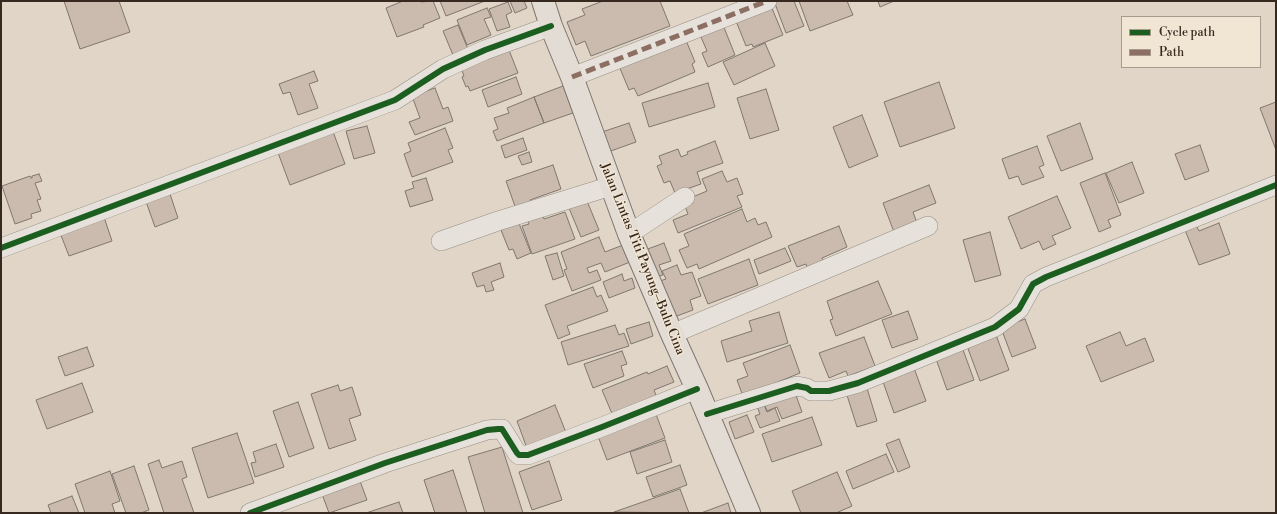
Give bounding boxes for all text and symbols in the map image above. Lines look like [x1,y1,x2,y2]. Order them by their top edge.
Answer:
legend [1121,16,1261,68]
text: Cycle path [1159,25,1215,40]
text: Path [1159,45,1184,60]
street label: Jalan Lintas Titi Payung–Bulu Cina [596,161,688,357]

